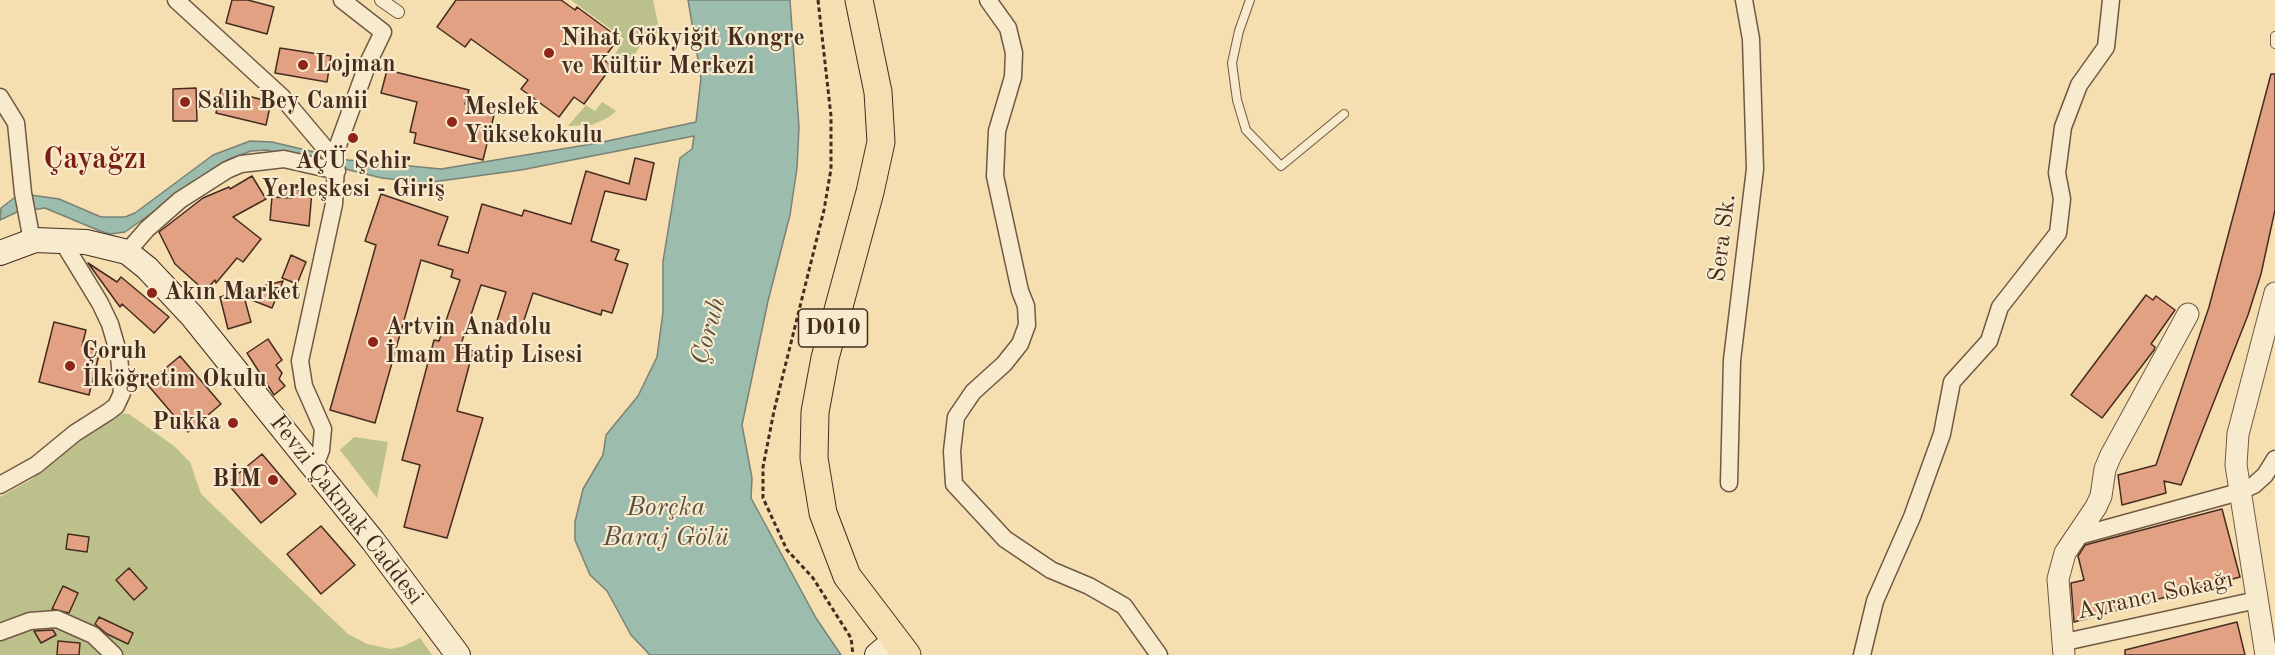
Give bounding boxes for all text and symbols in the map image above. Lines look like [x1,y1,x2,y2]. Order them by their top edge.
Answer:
place label: Nihat Gökyiğit Kongre ve Kültür Merkezi [561,25,805,81]
marker: Nihat Gökyiğit Kongre ve Kültür Merkezi [542,46,556,60]
place label: Lojman [315,51,396,79]
marker: Lojman [296,58,310,72]
place label: Salih Bey Camii [197,88,368,116]
place label: Meslek Yüksekokulu [464,94,603,150]
marker: Salih Bey Camii [178,95,192,109]
marker: Meslek Yüksekokulu [445,115,459,129]
marker: AÇÜ Şehir Yerleşkesi - Giriş [346,131,360,145]
district label: Çayağzı [43,142,147,178]
place label: AÇÜ Şehir Yerleşkesi - Giriş [261,148,445,204]
street label: Sera Sk. [1703,192,1743,284]
place label: Akın Market [164,279,300,307]
marker: Akın Market [145,286,159,300]
water label: Çoruh [685,294,733,368]
road number: D010 [798,309,868,347]
place label: Artvin Anadolu İmam Hatip Lisesi [385,314,583,370]
marker: Artvin Anadolu İmam Hatip Lisesi [366,335,380,349]
place label: Çoruh İlköğretim Okulu [82,338,267,394]
marker: Çoruh İlköğretim Okulu [63,359,77,373]
place label: Pukka [152,409,221,437]
street label: Fevzi Çakmak Caddesi [263,409,429,611]
marker: Pukka [226,416,240,430]
place label: BİM [212,466,261,494]
marker: BİM [266,473,280,487]
water label: Borçka Baraj Gölü [603,492,729,554]
street label: Ayrancı Sokağı [2074,565,2236,627]

